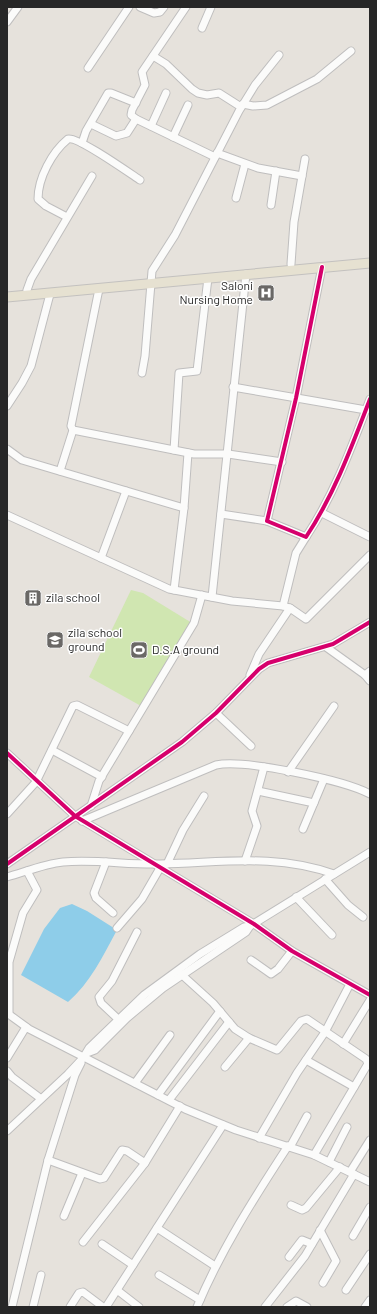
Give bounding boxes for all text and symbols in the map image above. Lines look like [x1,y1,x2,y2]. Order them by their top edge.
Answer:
place label: Saloni Nursing Home [179,278,253,306]
hospital icon: Saloni Nursing Home [256,283,276,303]
building icon: zila school [23,588,43,608]
place label: zila school [46,590,100,604]
place label: zila school ground [68,625,122,653]
school or university icon: zila school ground [45,630,65,650]
sports icon: D.S.A ground [129,640,149,660]
place label: D.S.A ground [152,642,219,656]

